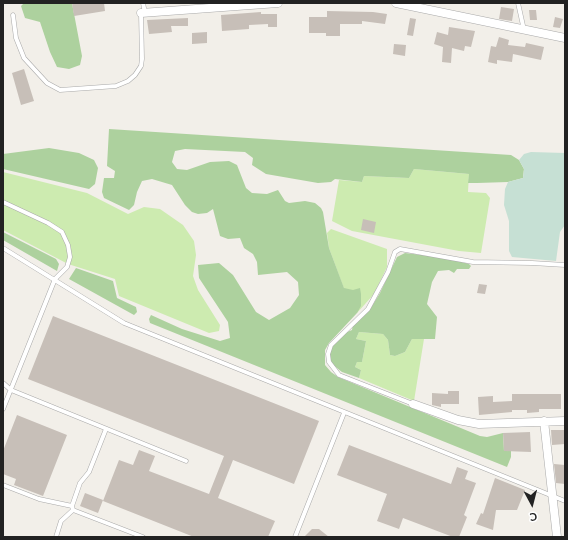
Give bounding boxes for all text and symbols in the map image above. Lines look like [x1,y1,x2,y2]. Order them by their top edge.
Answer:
north arrow [512,484,552,524]
text: С [529,509,538,524]

